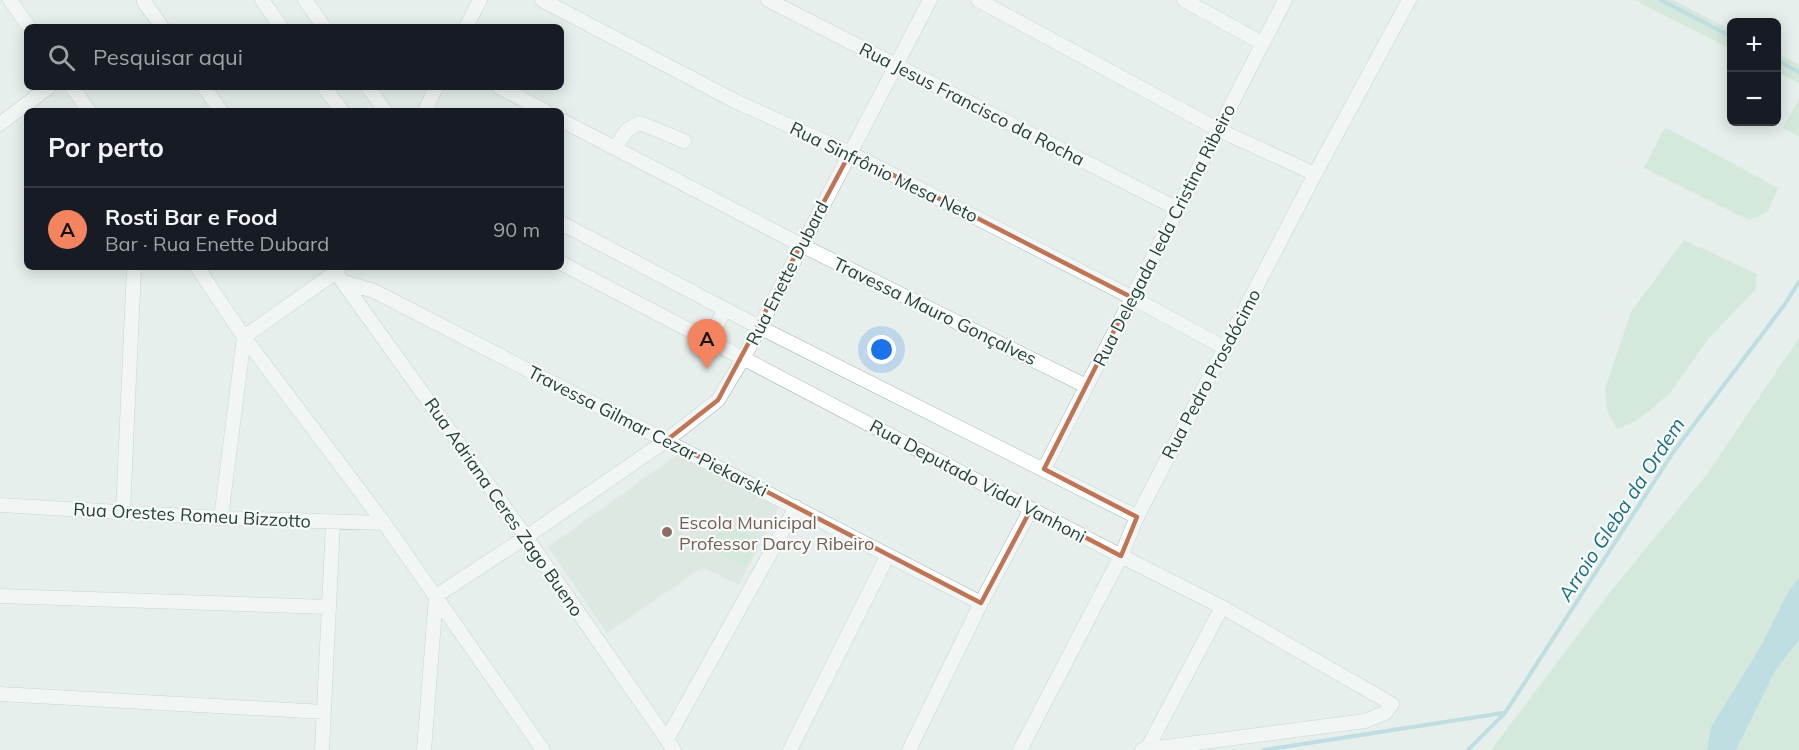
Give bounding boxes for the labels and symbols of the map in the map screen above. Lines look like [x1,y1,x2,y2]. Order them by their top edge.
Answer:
street label: Rua Jesus Francisco da Rocha [856,37,1088,171]
street label: Rua Delegada Ieda Cristina Ribeiro [1088,100,1240,370]
street label: Rua Sinfrônio Mesa Neto [786,116,982,228]
street label: Rua Enette Dubard [741,197,833,349]
street label: Travessa Mauro Gonçalves [830,252,1040,370]
street label: Rua Pedro Prosdócimo [1156,285,1266,463]
pin: A [688,320,726,369]
your location [867,335,896,364]
street label: Travessa Gilmar Cezar Piekarski [524,360,772,502]
street label: Rua Adriana Ceres Zago Bueno [420,393,588,621]
water label: Arroio Gleba da Ordem [1552,413,1690,606]
street label: Rua Deputado Vidal Vanhoni [866,414,1090,548]
street label: Rua Orestes Romeu Bizzotto [73,497,311,533]
place label: Escola Municipal Professor Darcy Ribeiro [679,511,874,555]
marker: Escola Municipal Professor Darcy Ribeiro [660,525,674,539]

